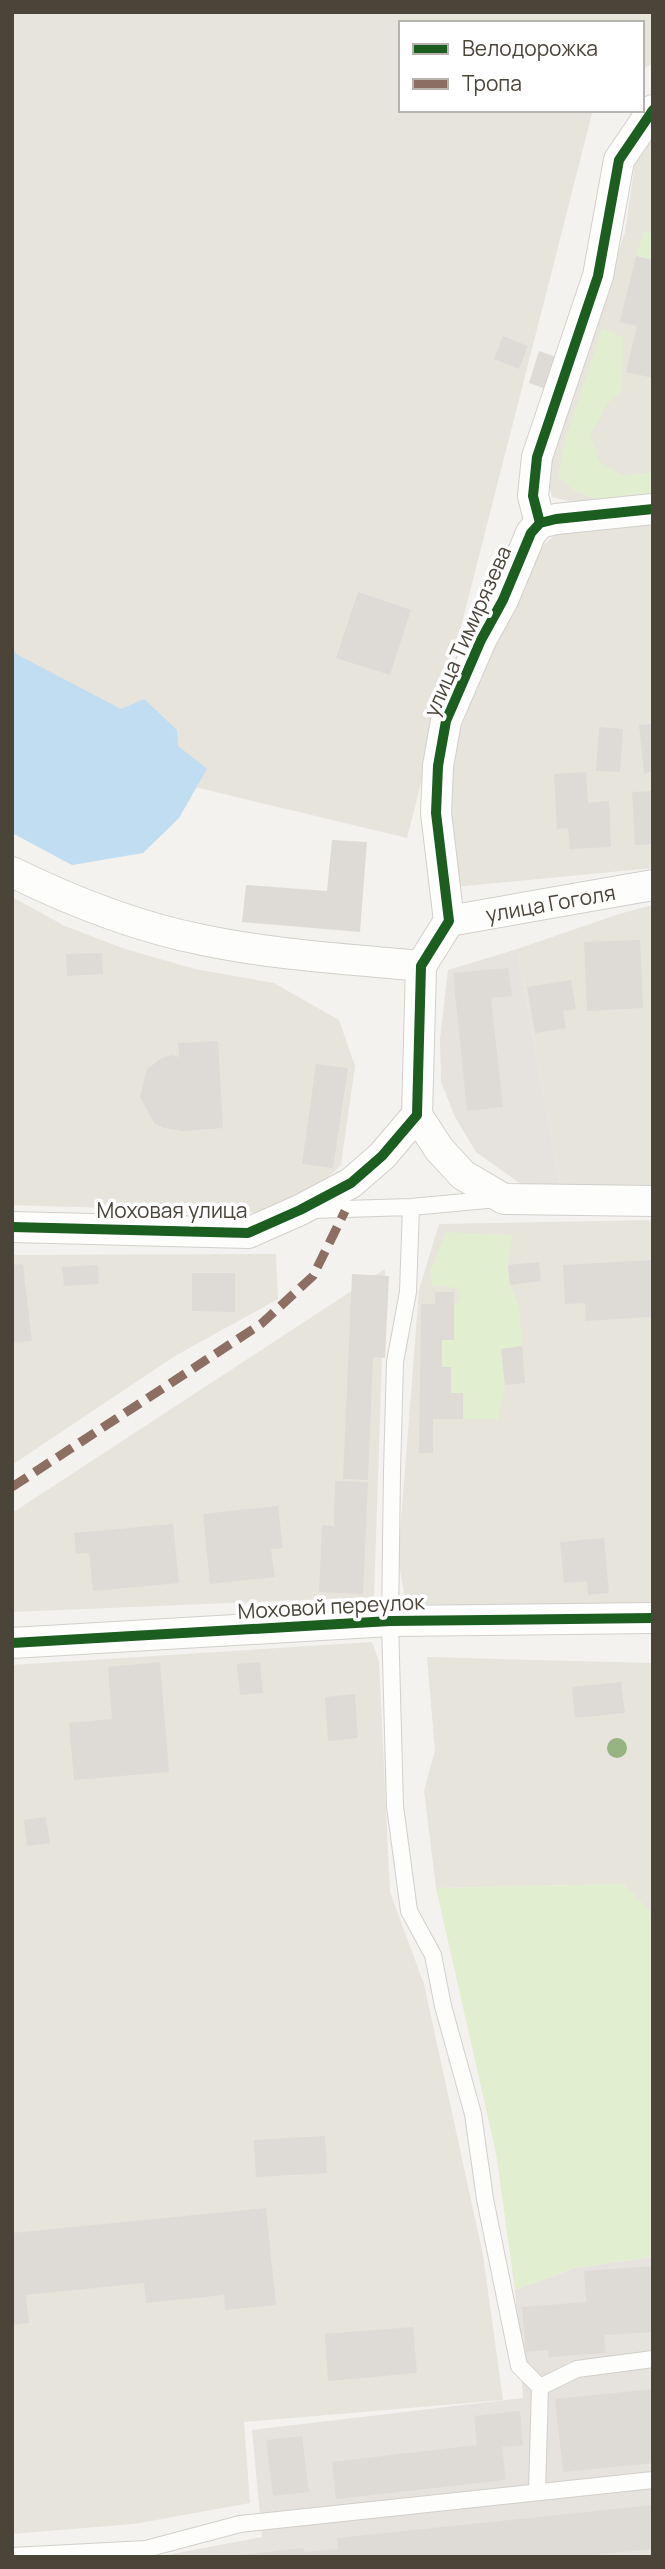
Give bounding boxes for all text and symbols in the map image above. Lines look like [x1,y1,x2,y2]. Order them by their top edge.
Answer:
legend [399,21,644,112]
text: Велодорожка [462,34,598,62]
text: Тропа [462,69,522,97]
street label: улица Тимирязева [417,541,517,721]
street label: улица Гоголя [483,878,617,928]
street label: Моховая улица [97,1196,247,1224]
street label: Моховой переулок [237,1587,426,1625]

